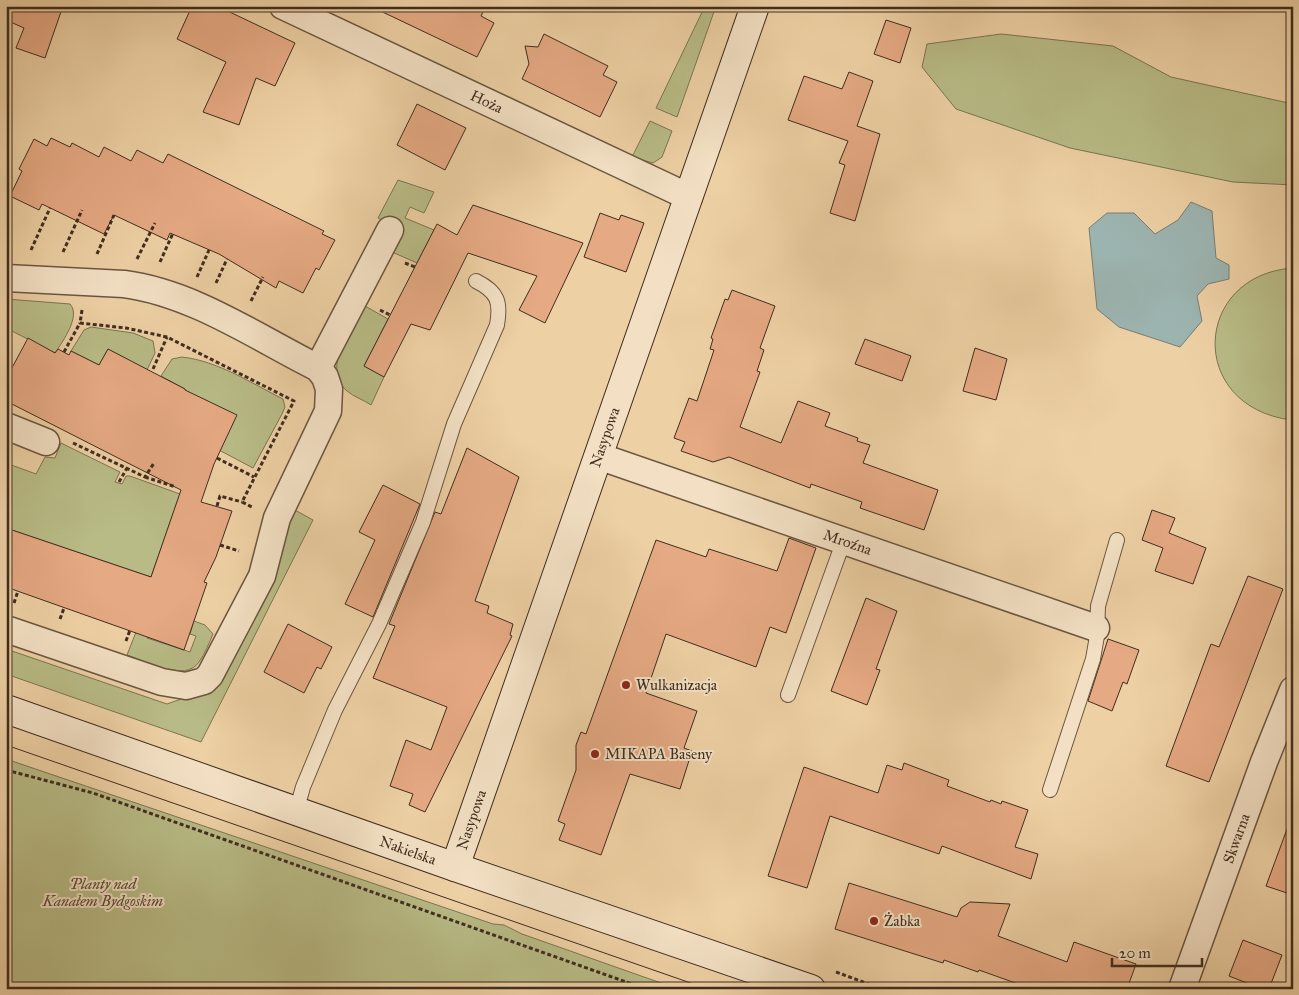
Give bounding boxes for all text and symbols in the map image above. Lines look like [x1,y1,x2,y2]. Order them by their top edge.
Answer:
street label: Hoża [467,86,506,117]
street label: Nasypowa [586,404,624,470]
street label: Mroźna [821,525,875,559]
place label: Wulkanizacja [636,676,718,694]
marker: Wulkanizacja [620,679,632,691]
place label: MIKAPA Baseny [605,745,713,763]
marker: MIKAPA Baseny [589,748,601,760]
street label: Nasypowa [453,787,490,852]
street label: Skwarna [1219,810,1254,866]
street label: Nakielska [377,832,439,869]
park label: Planty nad Kanałem Bydgoskim [42,875,163,910]
place label: Żabka [884,912,921,930]
marker: Żabka [868,915,880,927]
scale bar [1112,935,1202,967]
text: 20 m [1119,944,1151,962]

